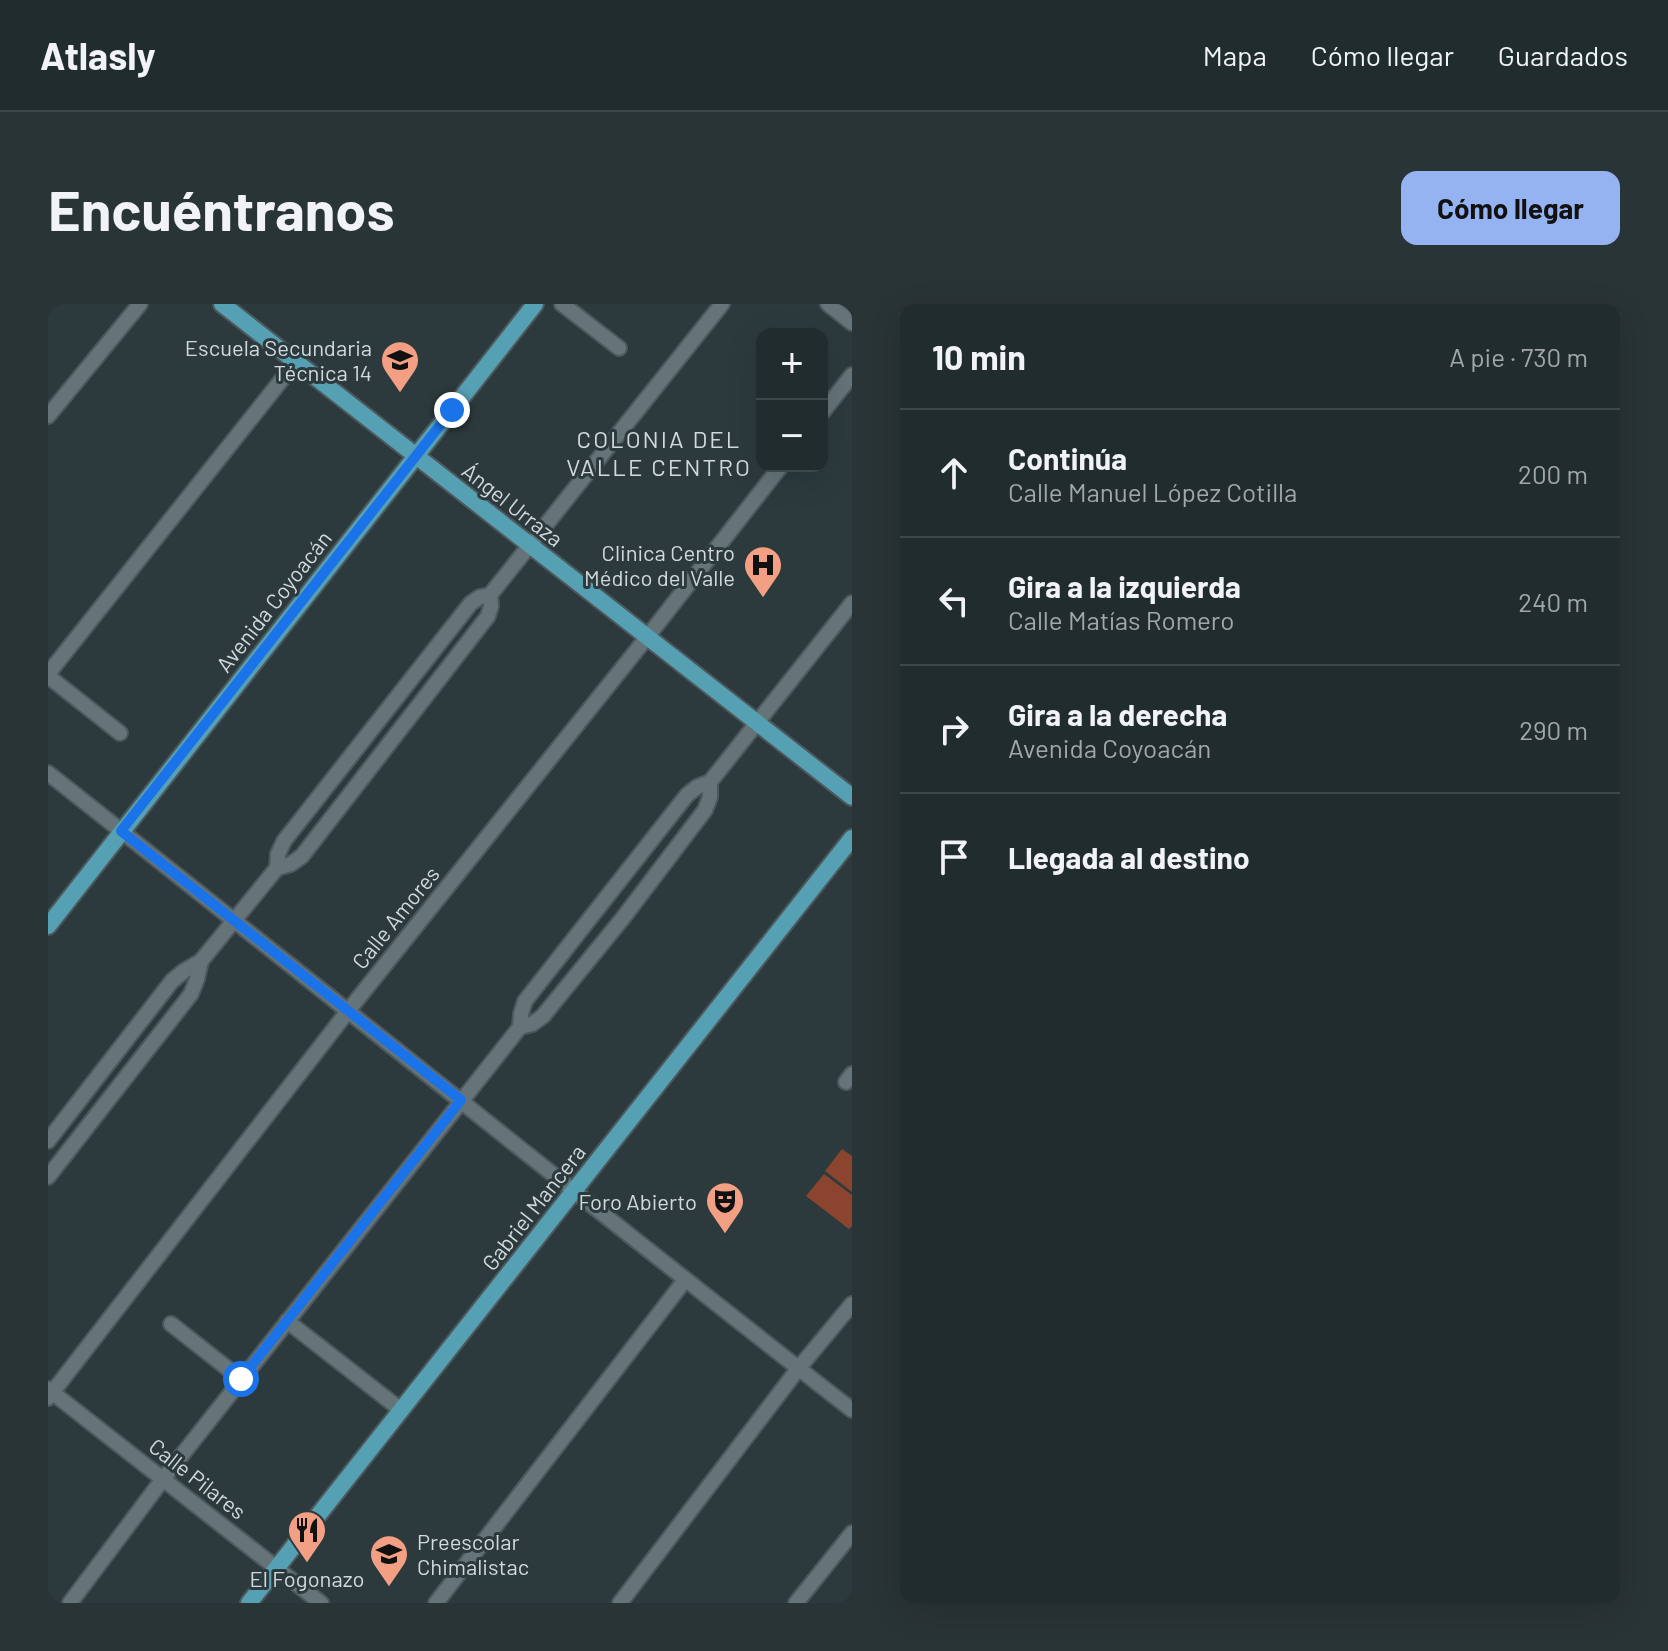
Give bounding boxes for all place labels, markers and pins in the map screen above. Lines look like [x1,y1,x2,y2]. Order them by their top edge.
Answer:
place label: Escuela Secundaria Técnica 14 [185,334,372,385]
school or university icon: Escuela Secundaria Técnica 14 [379,339,421,394]
place label: Clinica Centro Médico del Valle [584,539,735,590]
hospital icon: Clinica Centro Médico del Valle [742,544,784,599]
theatre icon: Foro Abierto [704,1180,746,1235]
place label: Foro Abierto [578,1188,697,1214]
restaurant icon: El Fogonazo [286,1509,328,1564]
place label: Preescolar Chimalistac [417,1528,529,1579]
school or university icon: Preescolar Chimalistac [368,1533,410,1588]
place label: El Fogonazo [249,1565,365,1591]

